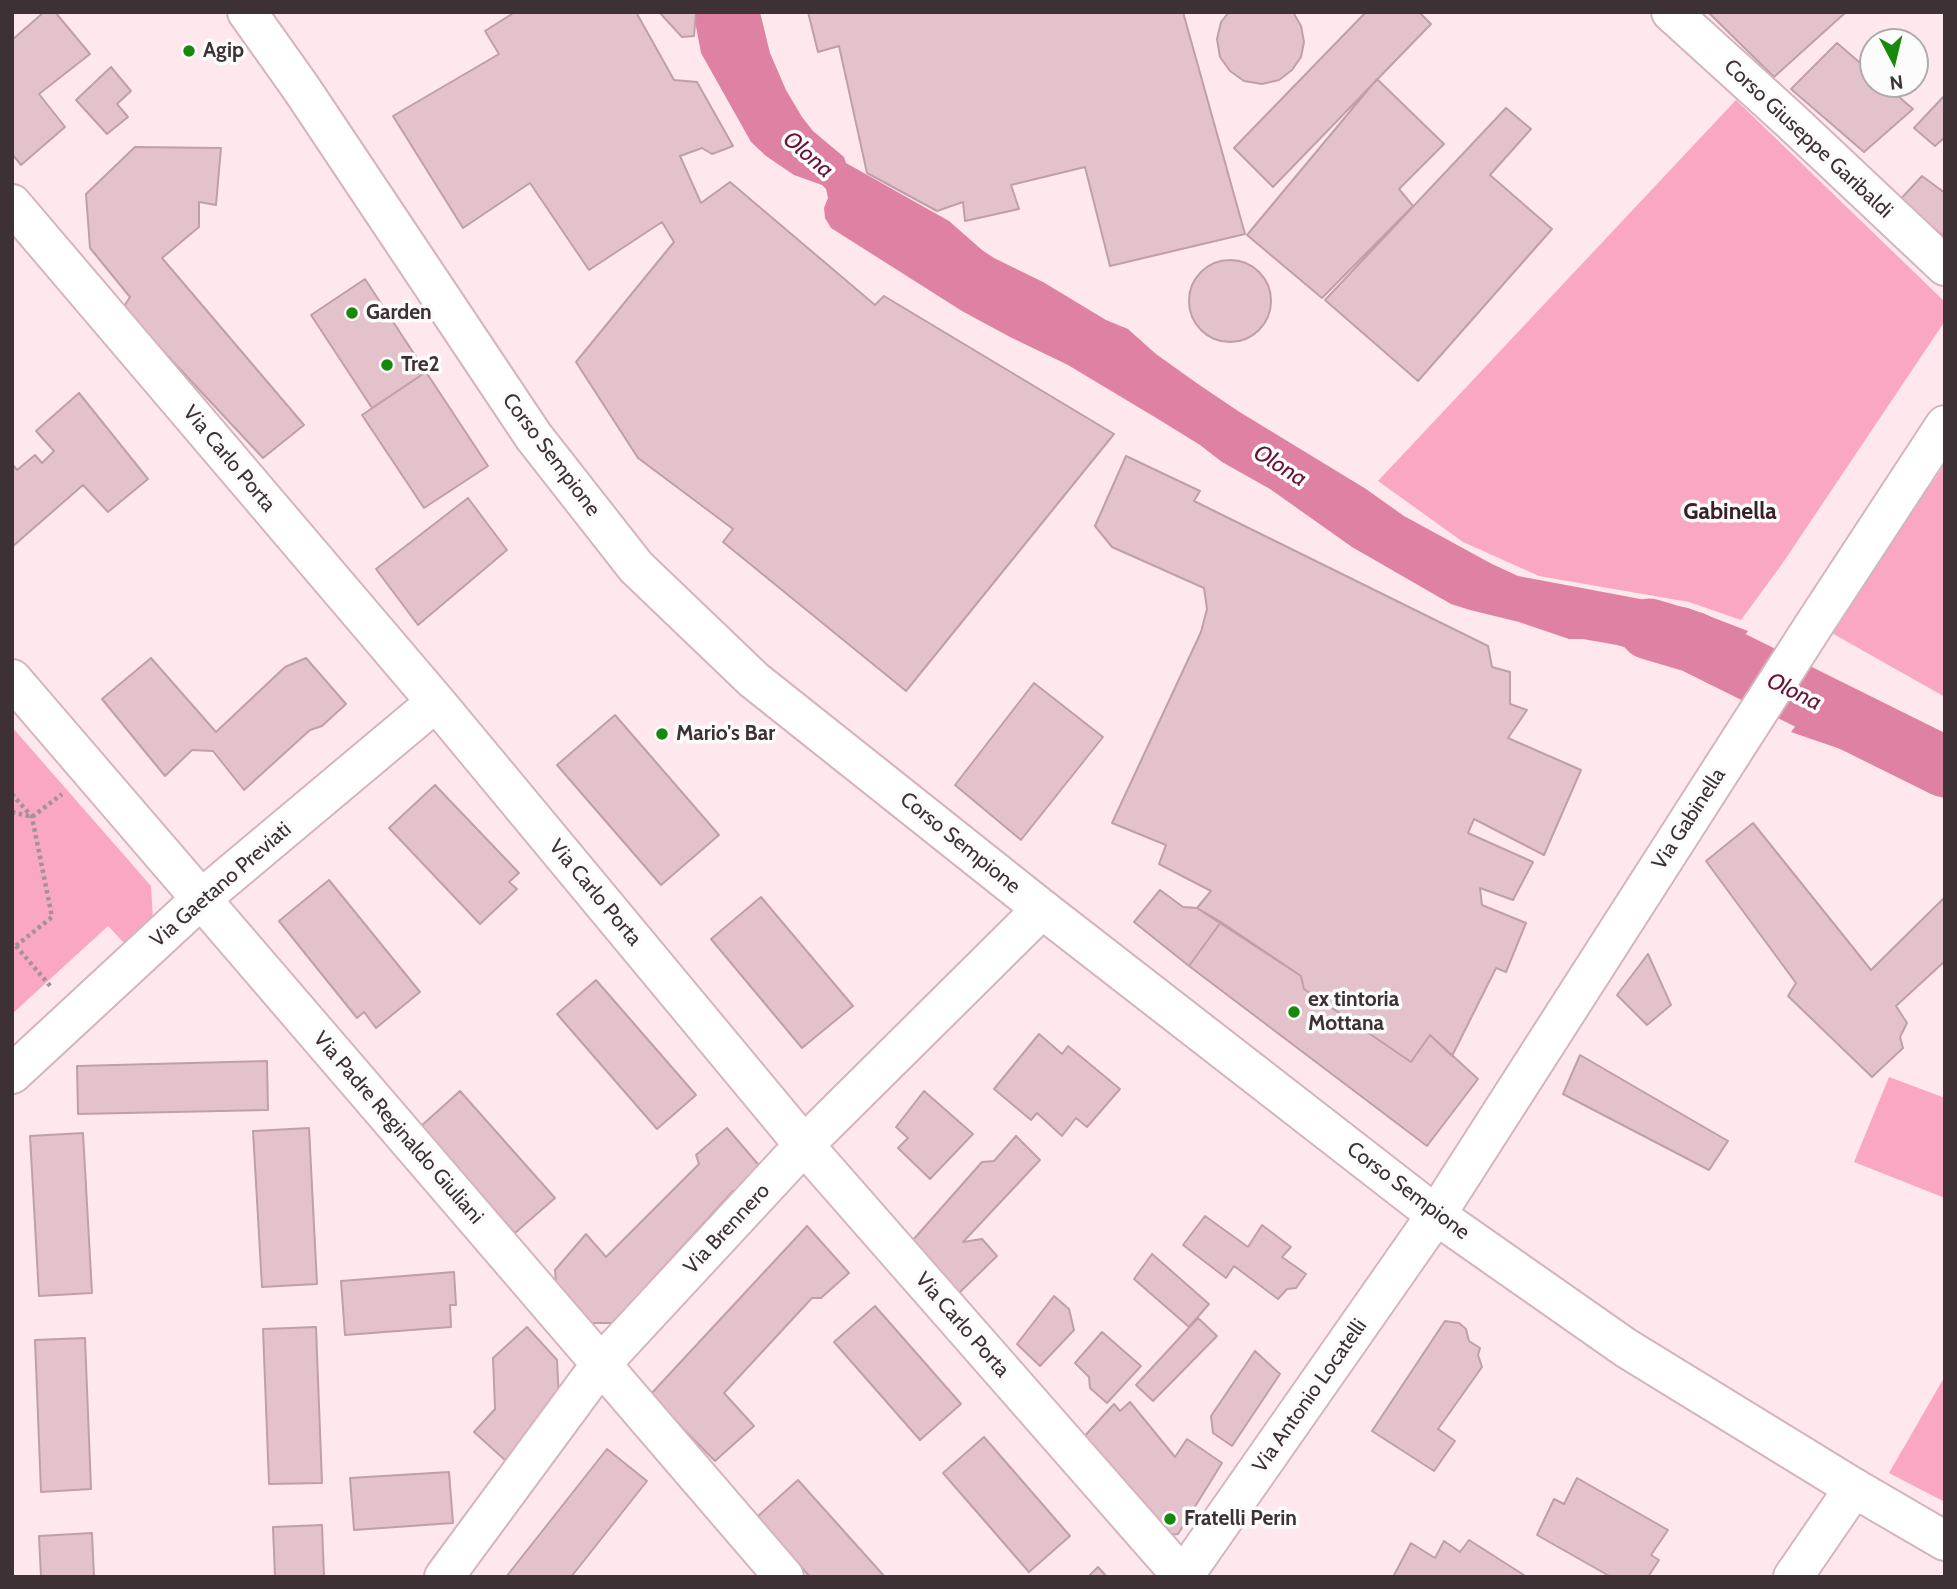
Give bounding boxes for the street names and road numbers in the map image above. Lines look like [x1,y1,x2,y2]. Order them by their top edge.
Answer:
street label: Corso Giuseppe Garibaldi [1718,54,1898,224]
street label: Corso Sempione [497,389,605,521]
street label: Via Carlo Porta [177,401,281,517]
street label: Via Gabinella [1647,764,1731,874]
street label: Corso Sempione [895,787,1025,899]
street label: Via Gaetano Previati [146,817,296,953]
street label: Via Carlo Porta [543,835,647,951]
street label: Via Padre Reginaldo Giuliani [308,1027,488,1229]
street label: Corso Sempione [1342,1137,1474,1245]
street label: Via Brennero [679,1178,775,1280]
street label: Via Carlo Porta [910,1267,1014,1383]
street label: Via Antonio Locatelli [1248,1314,1372,1478]

